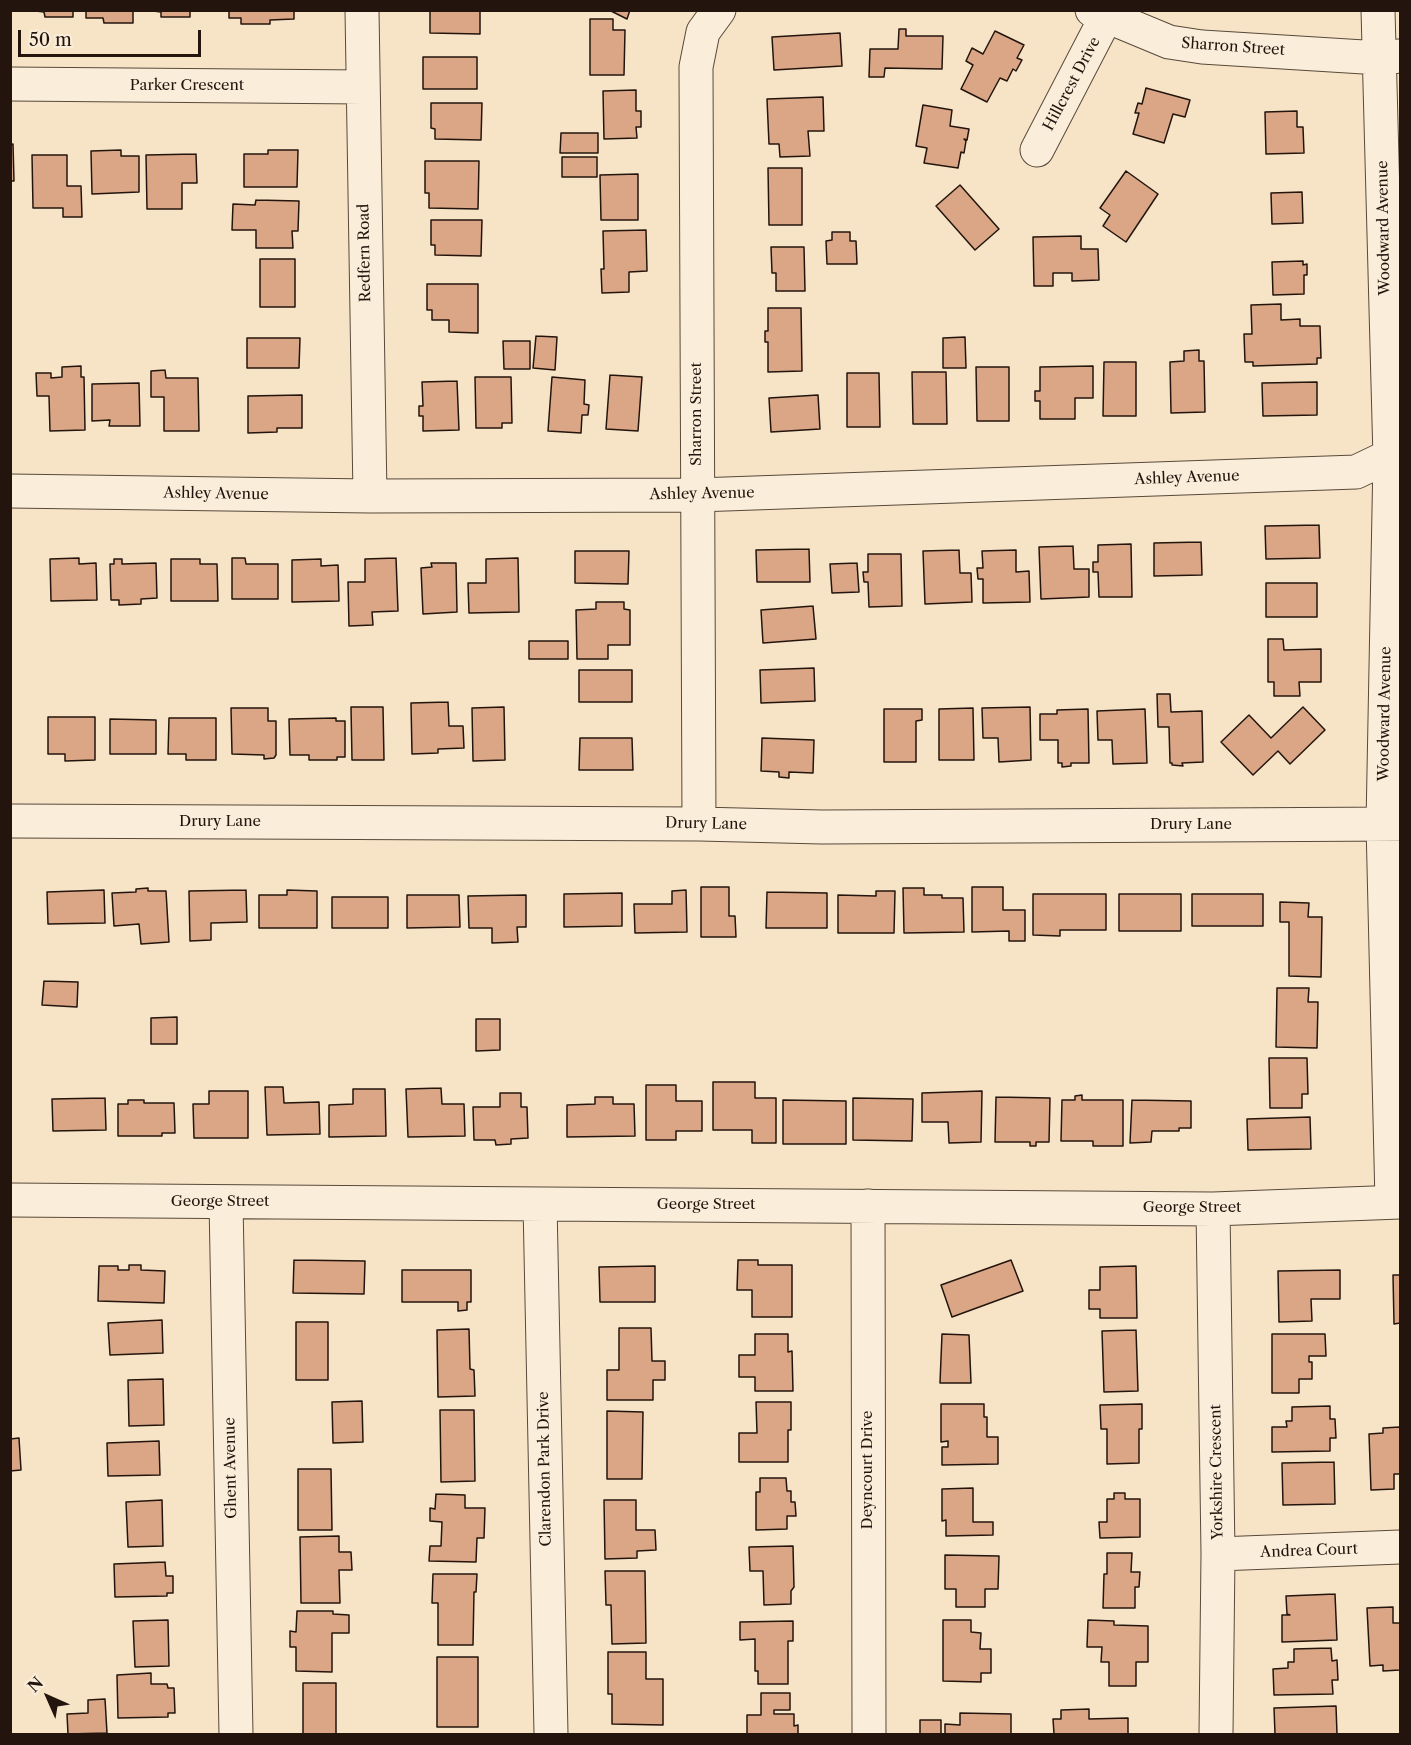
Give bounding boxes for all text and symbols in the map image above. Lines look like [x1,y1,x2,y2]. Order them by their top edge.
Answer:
scale bar [21,18,204,56]
text: 50 m [29,29,72,51]
street label: Hillcrest Drive [1040,34,1104,134]
street label: Sharron Street [1181,34,1285,60]
street label: Parker Crescent [130,77,244,95]
street label: Woodward Avenue [1374,160,1394,296]
street label: Redfern Road [355,203,375,303]
street label: Sharron Street [688,362,706,466]
street label: Ashley Avenue [1134,467,1240,489]
street label: Ashley Avenue [163,484,269,504]
street label: Ashley Avenue [649,484,755,504]
street label: Woodward Avenue [1375,646,1395,782]
street label: Drury Lane [179,813,261,831]
street label: Drury Lane [665,814,747,834]
street label: Drury Lane [1150,816,1232,834]
street label: George Street [171,1193,269,1211]
street label: George Street [657,1196,755,1214]
street label: George Street [1143,1199,1241,1217]
street label: Clarendon Park Drive [535,1391,555,1547]
street label: Yorkshire Crescent [1207,1404,1227,1540]
street label: Deyncourt Drive [859,1411,877,1529]
street label: Ghent Avenue [221,1417,241,1519]
street label: Andrea Court [1260,1540,1358,1562]
north arrow [18,1667,78,1727]
text: N [23,1672,47,1696]

